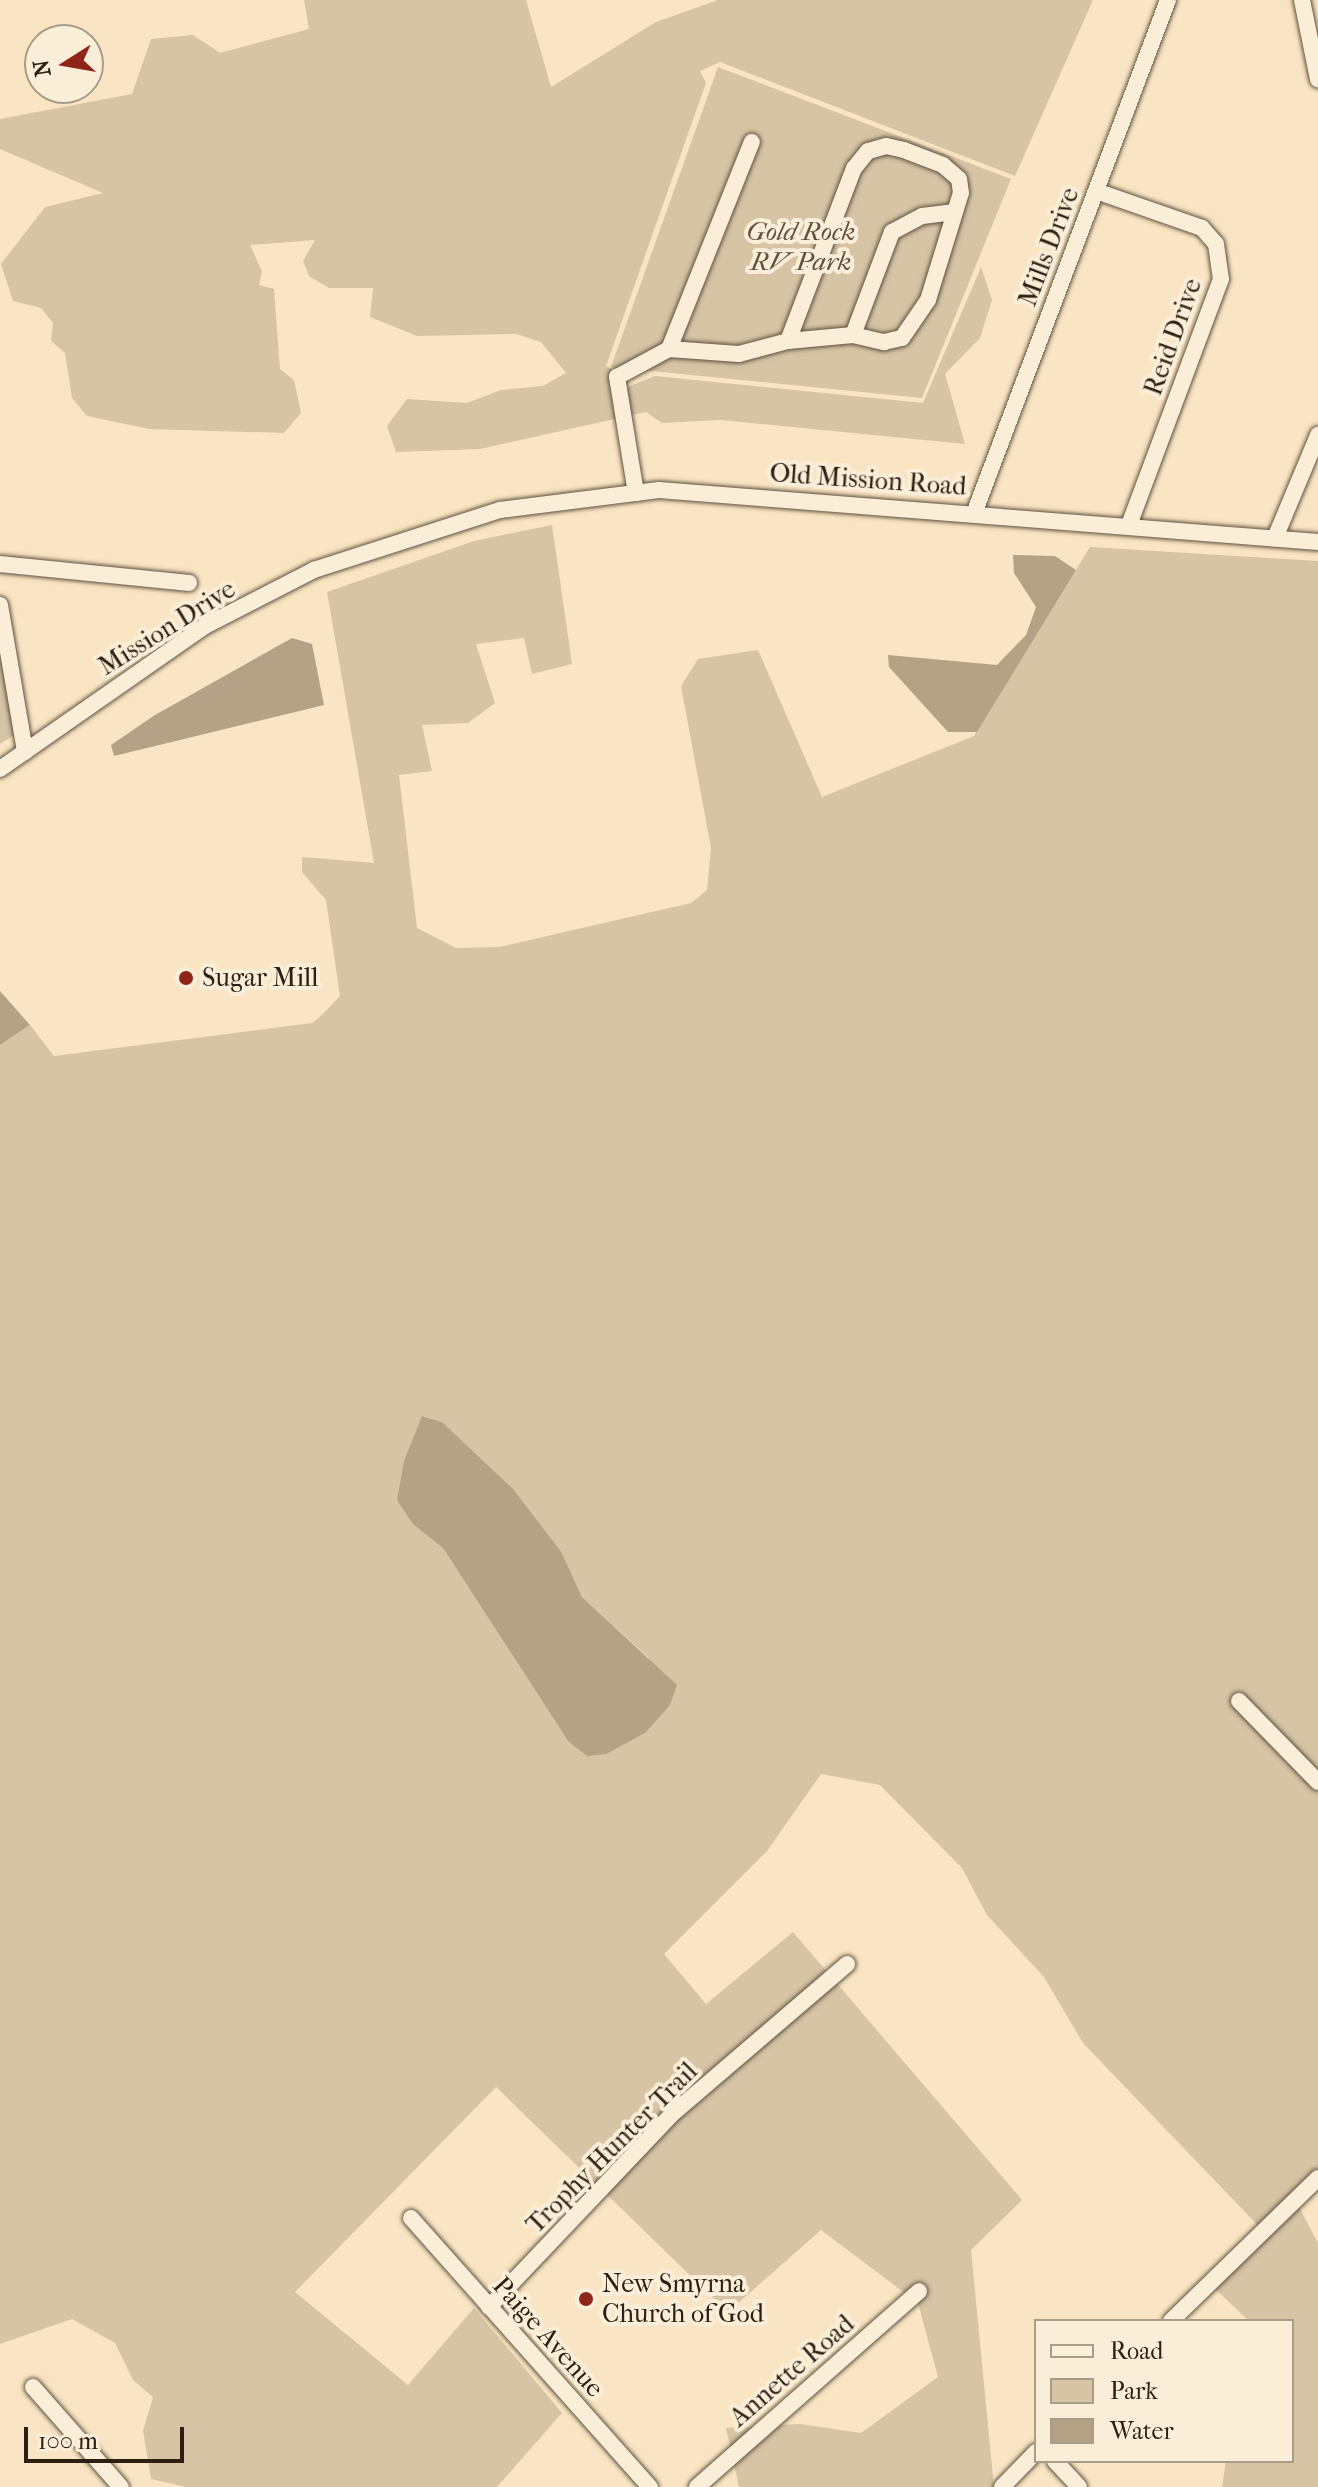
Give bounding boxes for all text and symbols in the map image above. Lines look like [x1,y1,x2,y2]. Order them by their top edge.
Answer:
north arrow [24,24,104,104]
text: N [28,58,57,79]
street label: Mills Drive [1012,183,1086,311]
park label: Gold Rock RV Park [747,216,855,278]
street label: Reid Drive [1137,274,1209,400]
street label: Old Mission Road [769,458,967,502]
street label: Mission Drive [93,574,241,682]
place label: Sugar Mill [202,962,318,994]
marker: Sugar Mill [177,969,195,987]
street label: Trophy Hunter Trail [520,2056,704,2240]
place label: New Smyrna Church of God [602,2268,764,2330]
street label: Paige Avenue [486,2270,610,2404]
marker: New Smyrna Church of God [577,2290,595,2308]
street label: Annette Road [723,2308,861,2434]
legend [1034,2319,1294,2463]
text: Road [1110,2337,1163,2365]
text: Park [1110,2377,1158,2405]
scale bar [28,2411,188,2461]
text: Water [1110,2417,1174,2445]
text: 100 m [38,2427,98,2455]

